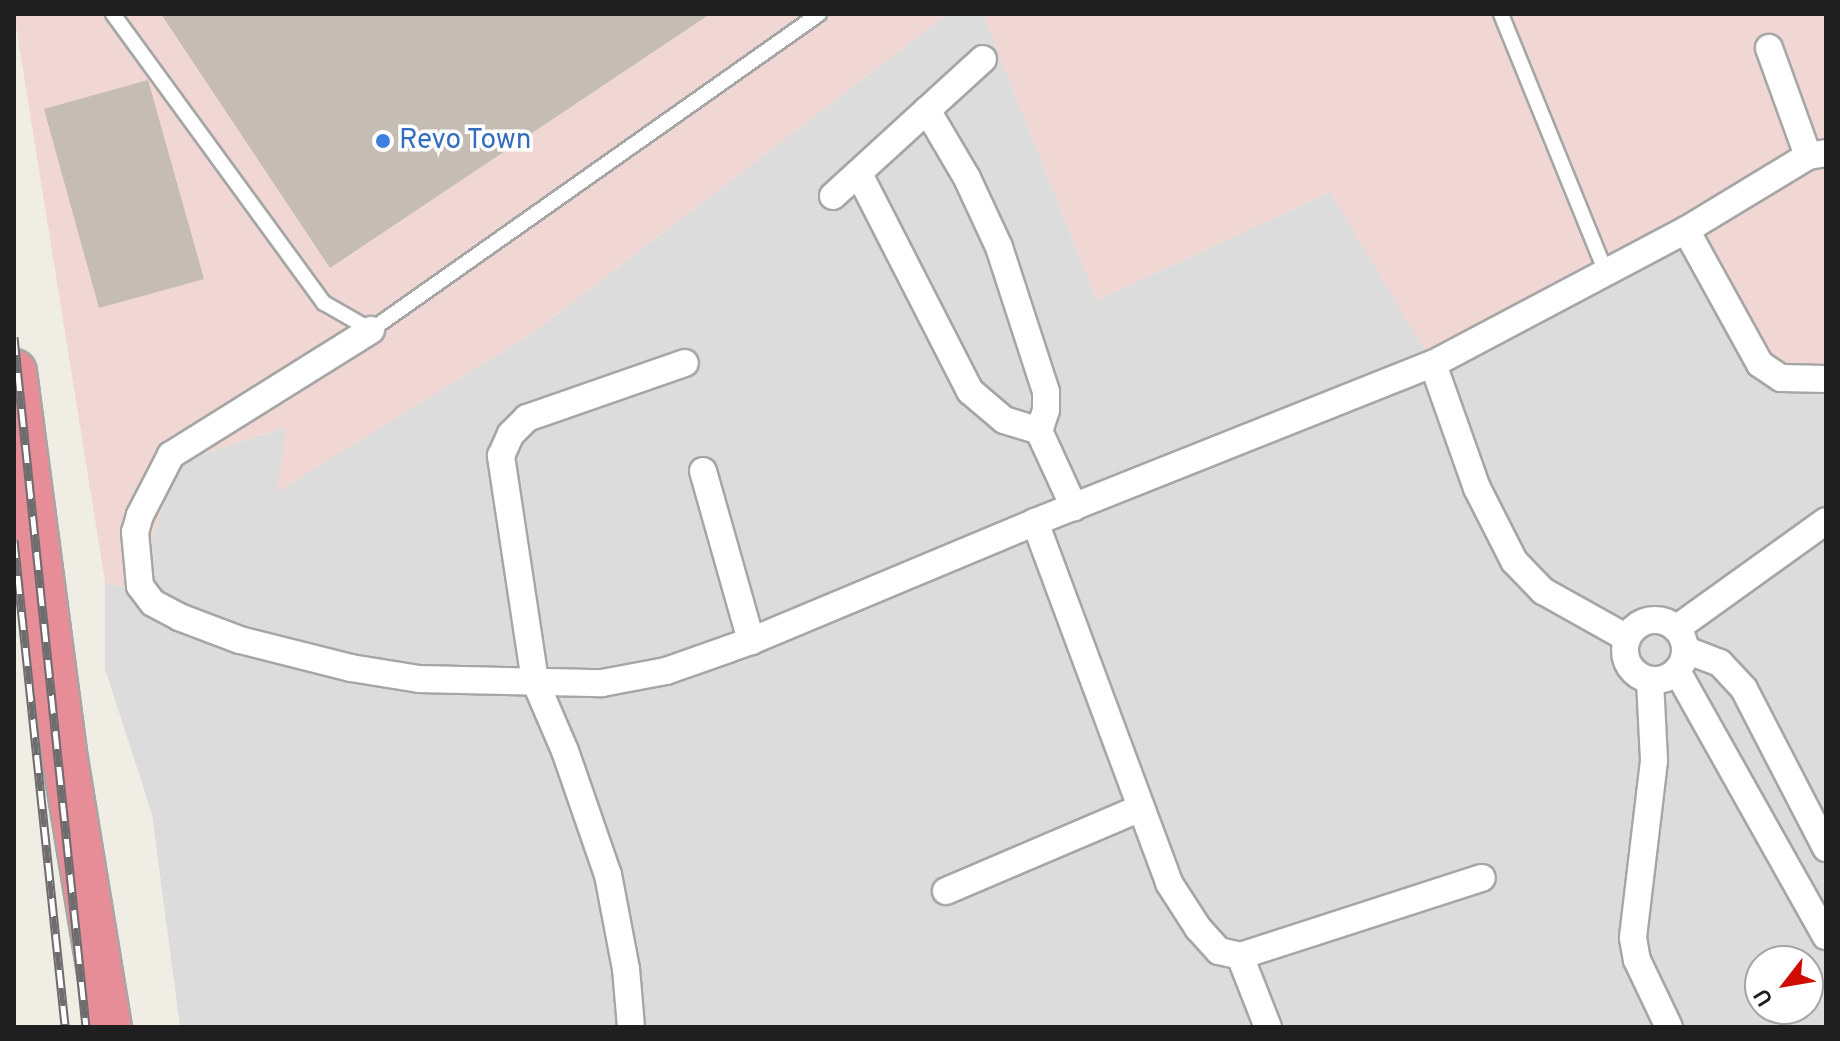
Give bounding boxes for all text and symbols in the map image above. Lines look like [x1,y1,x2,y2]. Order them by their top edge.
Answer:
place label: Revo Town [399,124,533,158]
marker: Revo Town [374,132,392,150]
north arrow [1744,945,1824,1025]
text: U [1749,983,1780,1010]

